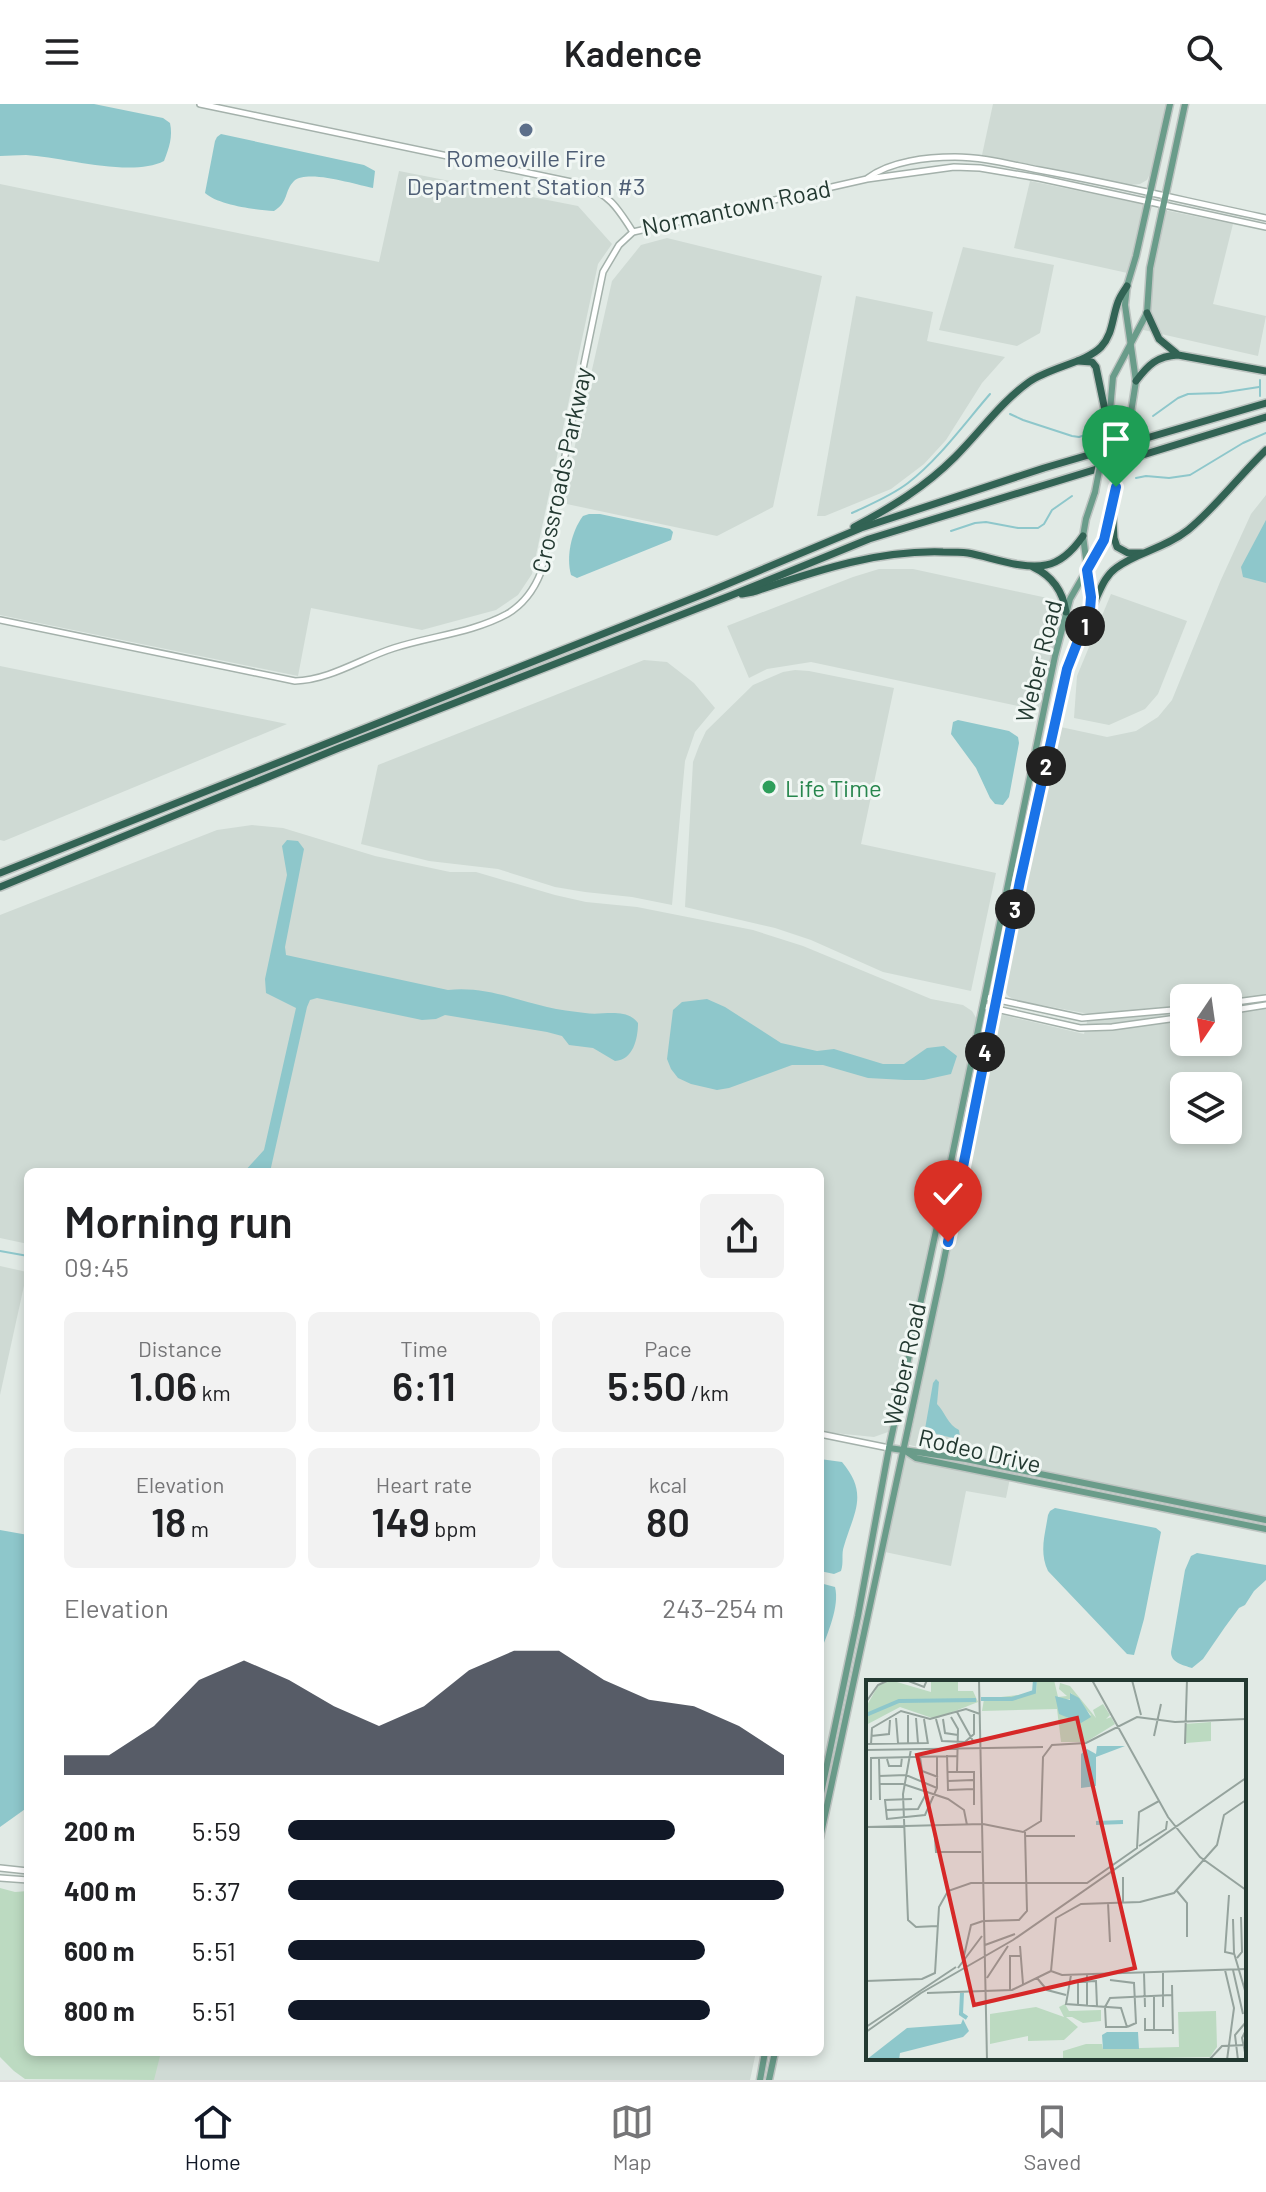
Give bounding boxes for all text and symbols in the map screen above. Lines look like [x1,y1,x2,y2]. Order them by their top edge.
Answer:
icon: menu [40,30,84,74]
icon: search [1182,30,1226,74]
text: Kadence [564,31,702,74]
marker: Romeoville Fire Department Station #3 [517,121,535,139]
place label: Romeoville Fire Department Station #3 [407,143,645,200]
street label: Normantown Road [639,173,833,241]
street label: Crossroads Parkway [525,364,597,576]
pin [1082,405,1150,487]
icon: arrive [1094,417,1138,461]
street label: Weber Road [1009,597,1067,725]
pin: 1 [1065,606,1105,646]
text: 1 [1081,613,1089,639]
pin: 2 [1026,746,1066,786]
text: 2 [1040,753,1052,779]
place label: Life Time [785,773,882,802]
marker: Life Time [760,778,778,796]
pin: 3 [995,889,1035,929]
text: 3 [1009,896,1021,922]
north arrow [1170,984,1242,1056]
map controls [1170,984,1242,1144]
pin: 4 [965,1032,1005,1072]
text: 4 [978,1039,992,1065]
button: layers [1170,1072,1242,1144]
pin [914,1160,982,1242]
icon: check [926,1172,970,1216]
text: Morning run [64,1194,293,1247]
button: share [700,1194,784,1278]
text: 09:45 [64,1251,129,1282]
street label: Weber Road [877,1300,931,1428]
text: Distance [138,1335,222,1361]
text: Time [400,1335,448,1361]
text: Pace [644,1335,692,1361]
text: 1.06 [129,1361,197,1409]
text: 6:11 [392,1361,456,1409]
text: 5:50 [607,1361,686,1409]
text: km [197,1379,231,1405]
text: /km [686,1379,729,1405]
street label: Rodeo Drive [916,1422,1044,1478]
text: Elevation [136,1471,224,1497]
text: Heart rate [376,1471,472,1497]
text: kcal [649,1471,687,1497]
text: 18 [151,1497,186,1545]
text: 149 [371,1497,430,1545]
text: 80 [646,1497,690,1545]
text: m [186,1515,209,1541]
text: bpm [430,1515,477,1541]
text: Elevation [64,1592,169,1623]
text: 243–254 m [662,1592,784,1623]
inset map [866,1680,1246,2060]
text: 200 m [64,1815,135,1846]
text: 5:59 [192,1815,241,1846]
text: 400 m [64,1875,136,1906]
text: 5:37 [192,1875,240,1906]
text: 600 m [64,1935,135,1966]
text: 5:51 [192,1935,236,1966]
text: 800 m [64,1995,135,2026]
text: 5:51 [192,1995,236,2026]
tab: Home [185,2100,241,2174]
tab: Map [610,2100,654,2174]
tab: Saved [1024,2100,1081,2174]

